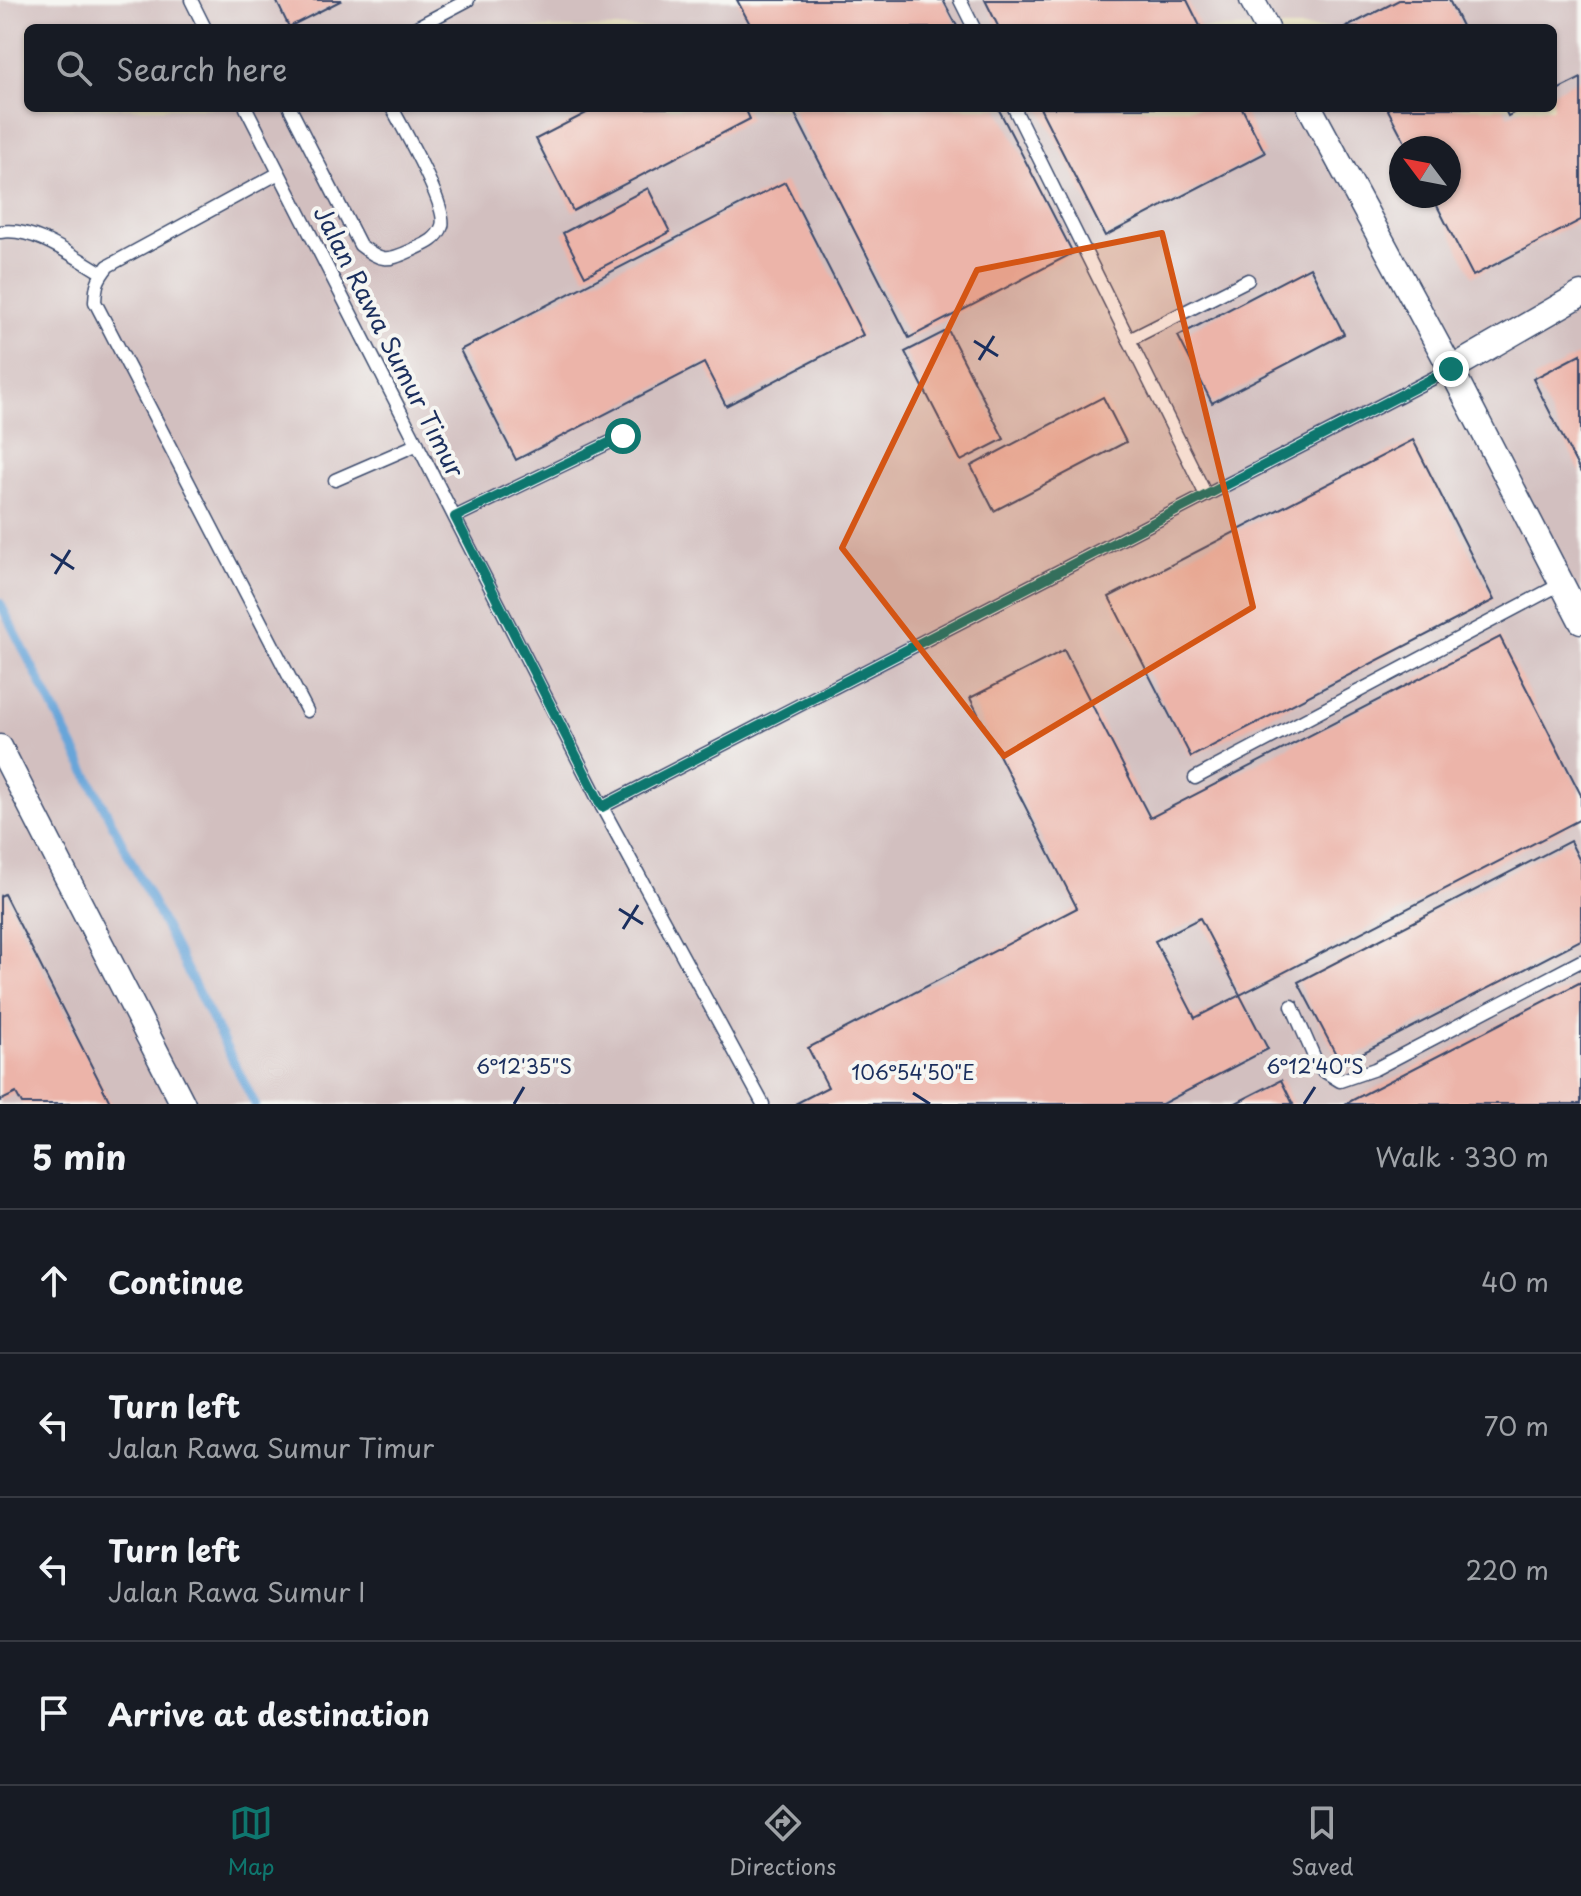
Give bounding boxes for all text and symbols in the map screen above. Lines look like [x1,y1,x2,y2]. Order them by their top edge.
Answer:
search box [24,24,1557,112]
icon: search [52,46,96,90]
text: Search here [116,46,288,91]
north arrow [1389,136,1461,208]
street label: Jalan Rawa Sumur Timur [306,199,475,484]
route end [1433,351,1469,387]
route start [605,418,641,454]
text: 6°12'35"S [476,1051,572,1081]
text: 6°12'40"S [1266,1051,1364,1081]
text: 106°54'50"E [851,1057,975,1087]
text: 5 min [32,1130,126,1182]
text: Walk · 330 m [1375,1137,1549,1176]
icon: ahead [32,1259,76,1303]
text: Continue [108,1259,243,1304]
text: 40 m [1481,1262,1549,1301]
text: Turn left [108,1383,240,1428]
icon: left [32,1403,76,1447]
text: 70 m [1484,1406,1549,1445]
text: Jalan Rawa Sumur Timur [108,1428,434,1467]
text: Turn left [108,1527,240,1572]
icon: left [32,1547,76,1591]
text: 220 m [1465,1550,1549,1589]
text: Jalan Rawa Sumur I [108,1572,366,1611]
icon: arrive [32,1691,76,1735]
text: Arrive at destination [108,1691,430,1736]
tab: Map [227,1801,274,1882]
tab: Directions [729,1801,836,1882]
tab: Saved [1291,1801,1354,1882]

